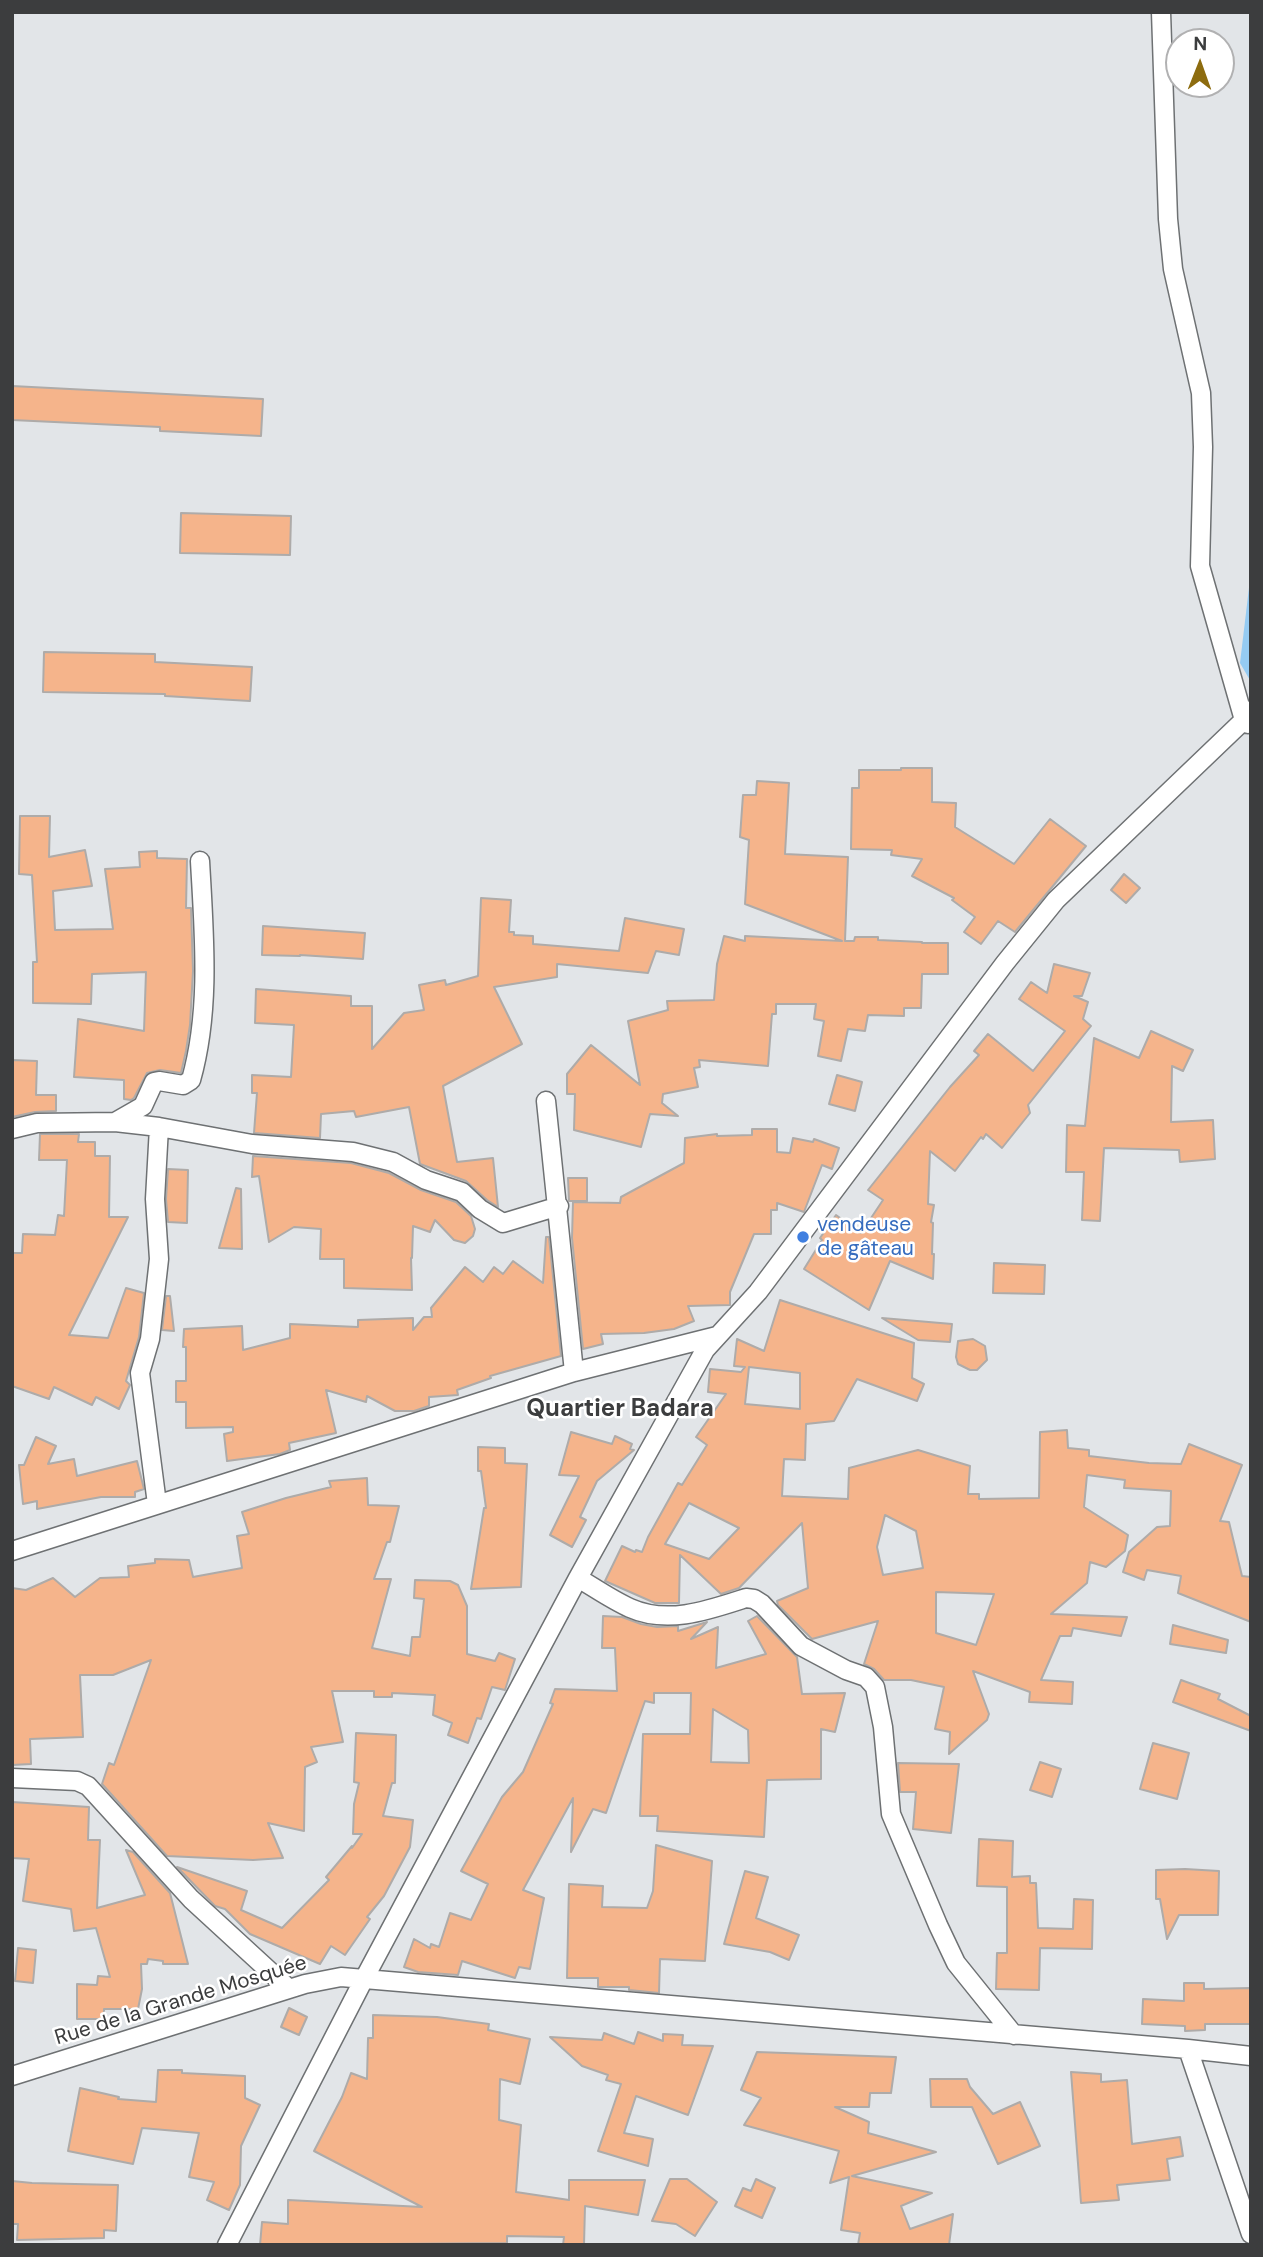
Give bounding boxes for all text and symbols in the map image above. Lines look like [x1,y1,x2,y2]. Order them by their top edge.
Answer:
north arrow [1165,28,1235,98]
text: N [1193,31,1207,56]
place label: vendeuse de gâteau [817,1212,914,1262]
marker: vendeuse de gâteau [795,1229,811,1245]
district label: Quartier Badara [526,1396,714,1424]
street label: Rue de la Grande Mosquée [52,1951,310,2051]

